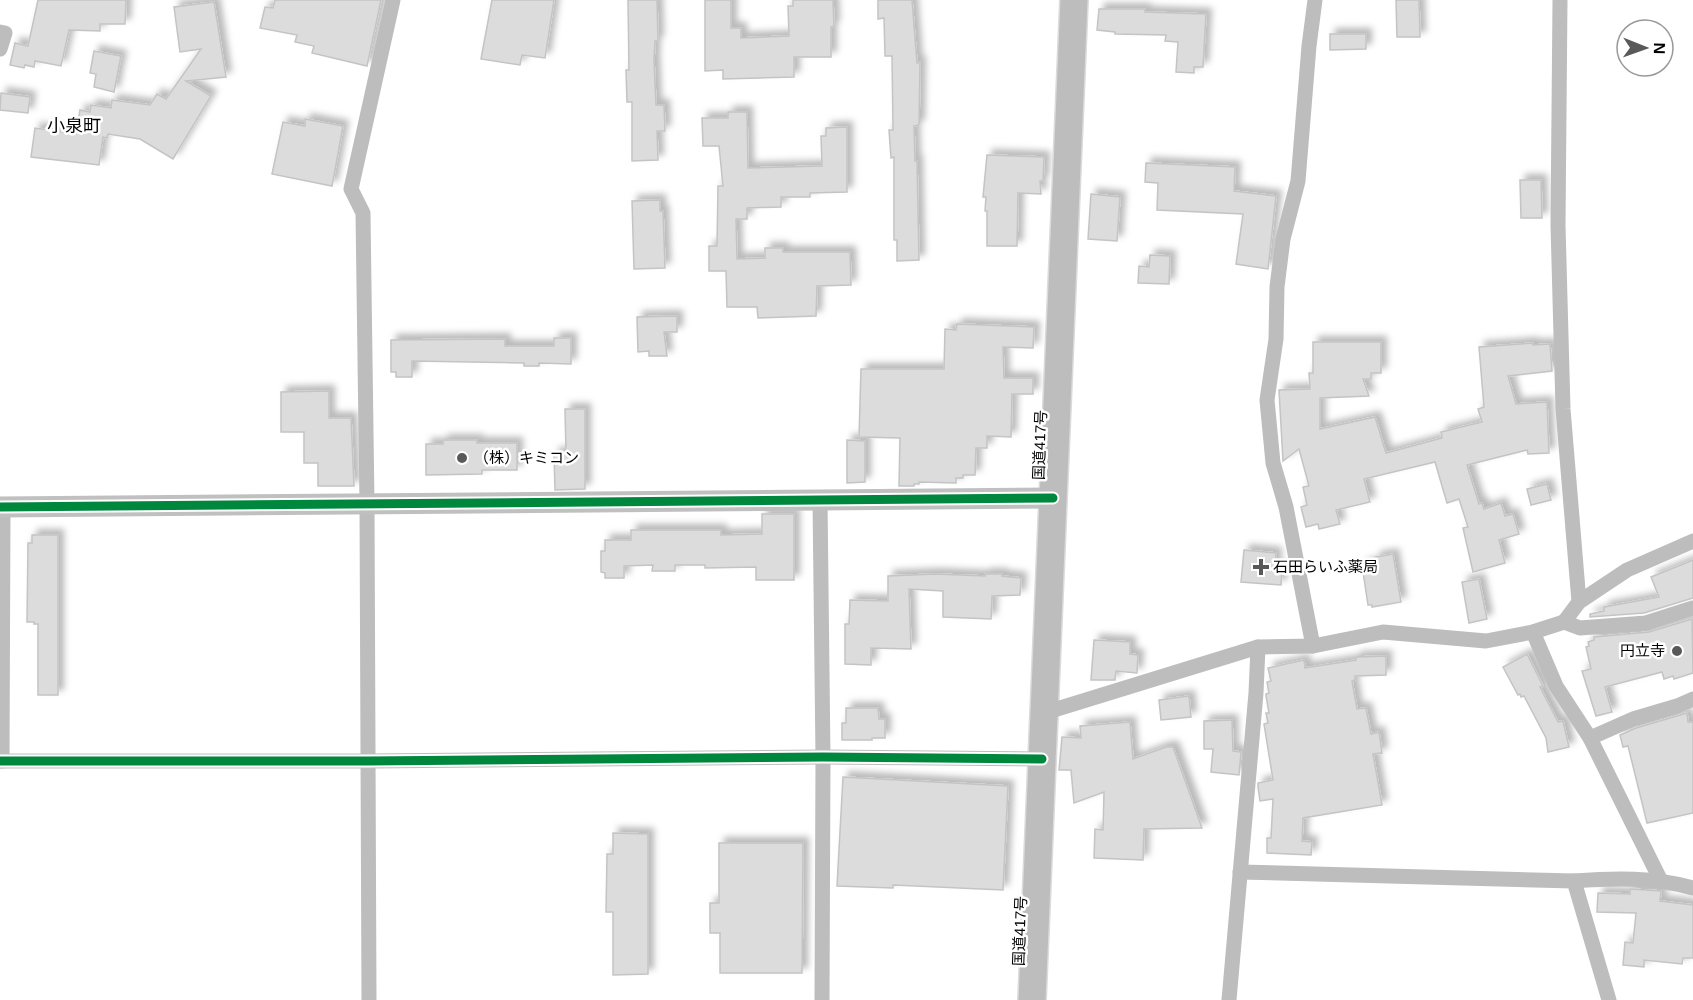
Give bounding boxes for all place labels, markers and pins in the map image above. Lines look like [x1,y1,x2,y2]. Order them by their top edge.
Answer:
place label: （株）キミコン [474,449,579,466]
marker: （株）キミコン [455,451,469,465]
place label: 石田らいふ薬局 [1273,558,1378,575]
marker: 石田らいふ薬局 [1254,560,1268,574]
place label: 円立寺 [1620,642,1665,659]
marker: 円立寺 [1670,644,1684,658]

